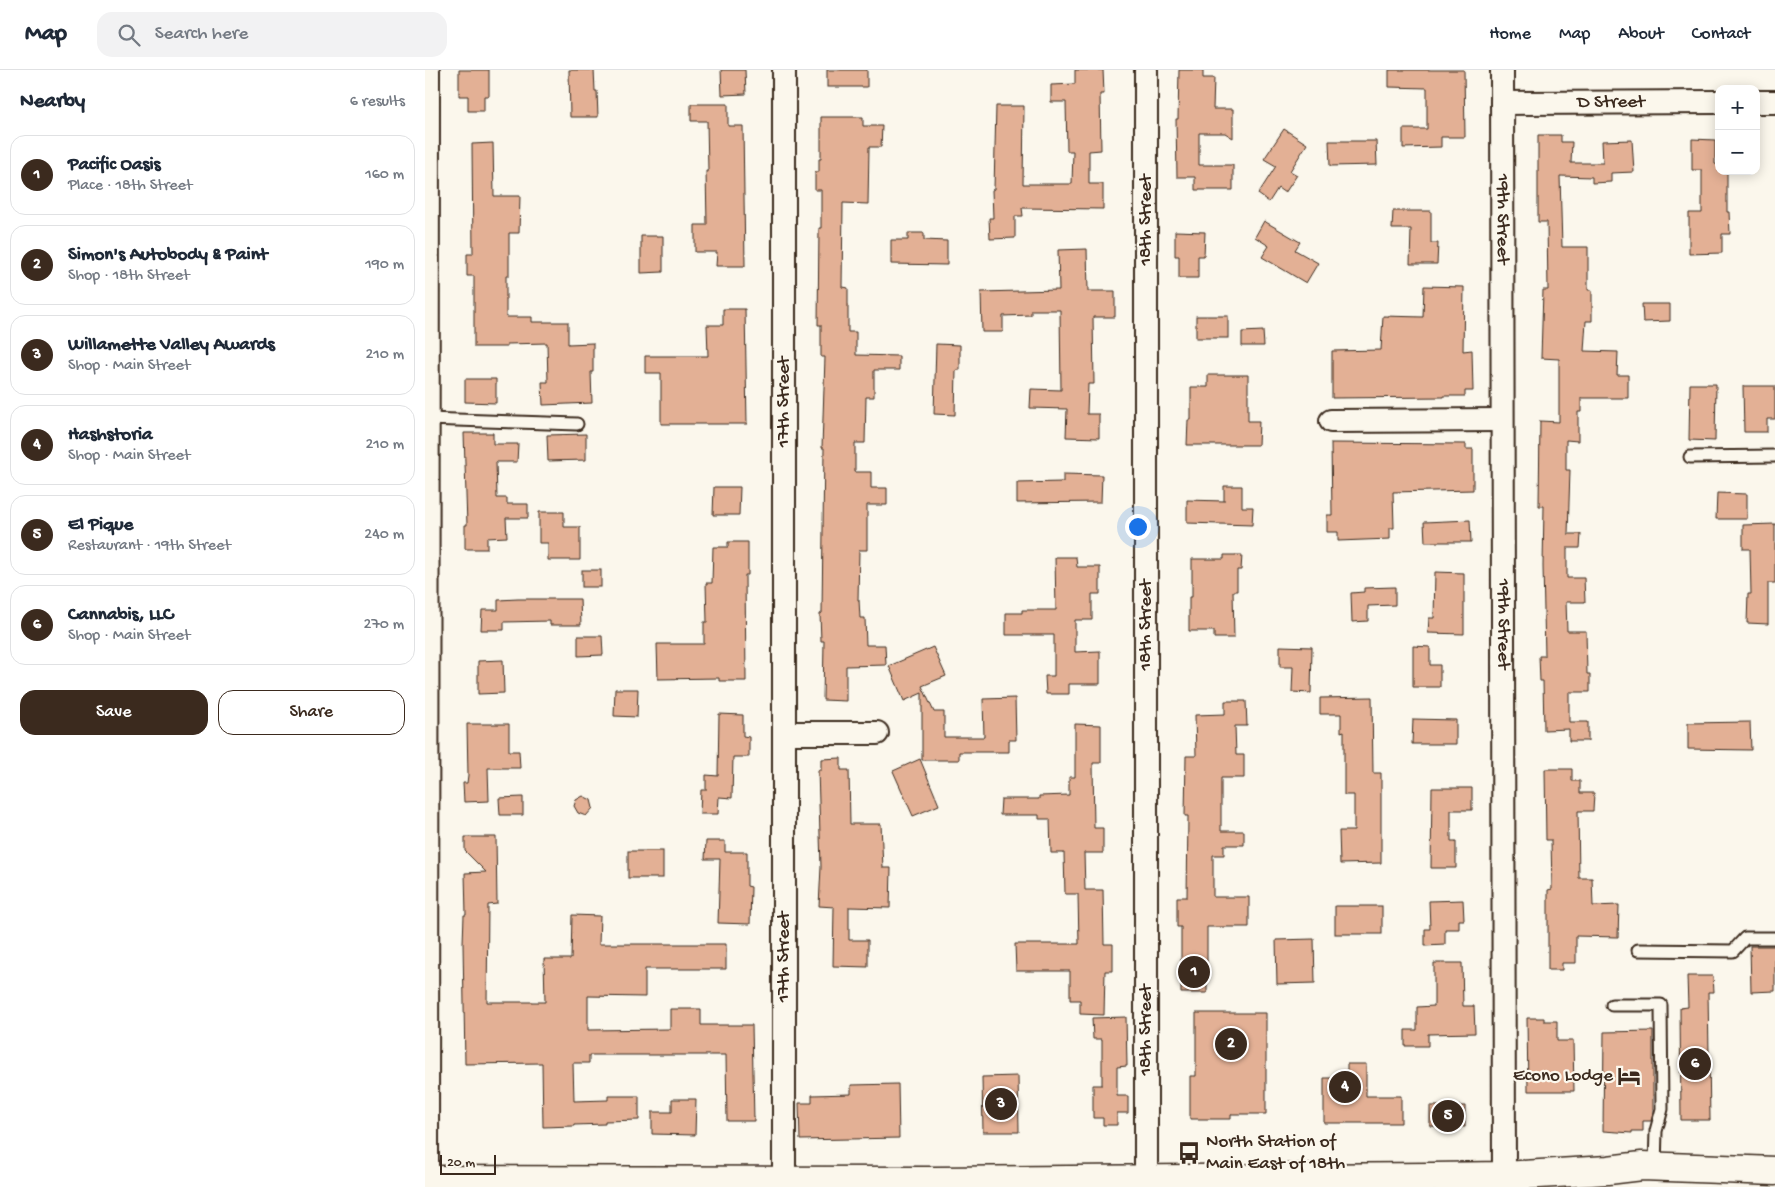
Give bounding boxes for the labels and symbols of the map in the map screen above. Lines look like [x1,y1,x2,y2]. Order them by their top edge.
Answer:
street label: D Street [1575,91,1647,114]
street label: 18th Street [1135,172,1158,267]
street label: 19th Street [1491,173,1514,266]
street label: 17th Street [773,354,796,448]
your location [1125,514,1151,540]
street label: 18th Street [1135,577,1158,672]
street label: 19th Street [1491,578,1515,671]
street label: 17th Street [773,909,796,1003]
pin: 1 [1178,953,1210,991]
street label: 18th Street [1135,982,1158,1077]
pin: 2 [1215,1025,1247,1063]
pin: 6 [1679,1045,1711,1083]
hotel icon: Econo Lodge [1616,1063,1642,1089]
place label: Econo Lodge [1513,1065,1613,1088]
pin: 4 [1329,1068,1361,1106]
pin: 3 [985,1085,1017,1123]
pin: 5 [1432,1097,1464,1135]
place label: North Station of Main East of 18th [1206,1131,1345,1176]
bus stop icon: North Station of Main East of 18th [1176,1140,1202,1166]
scale bar [440,1152,496,1175]

